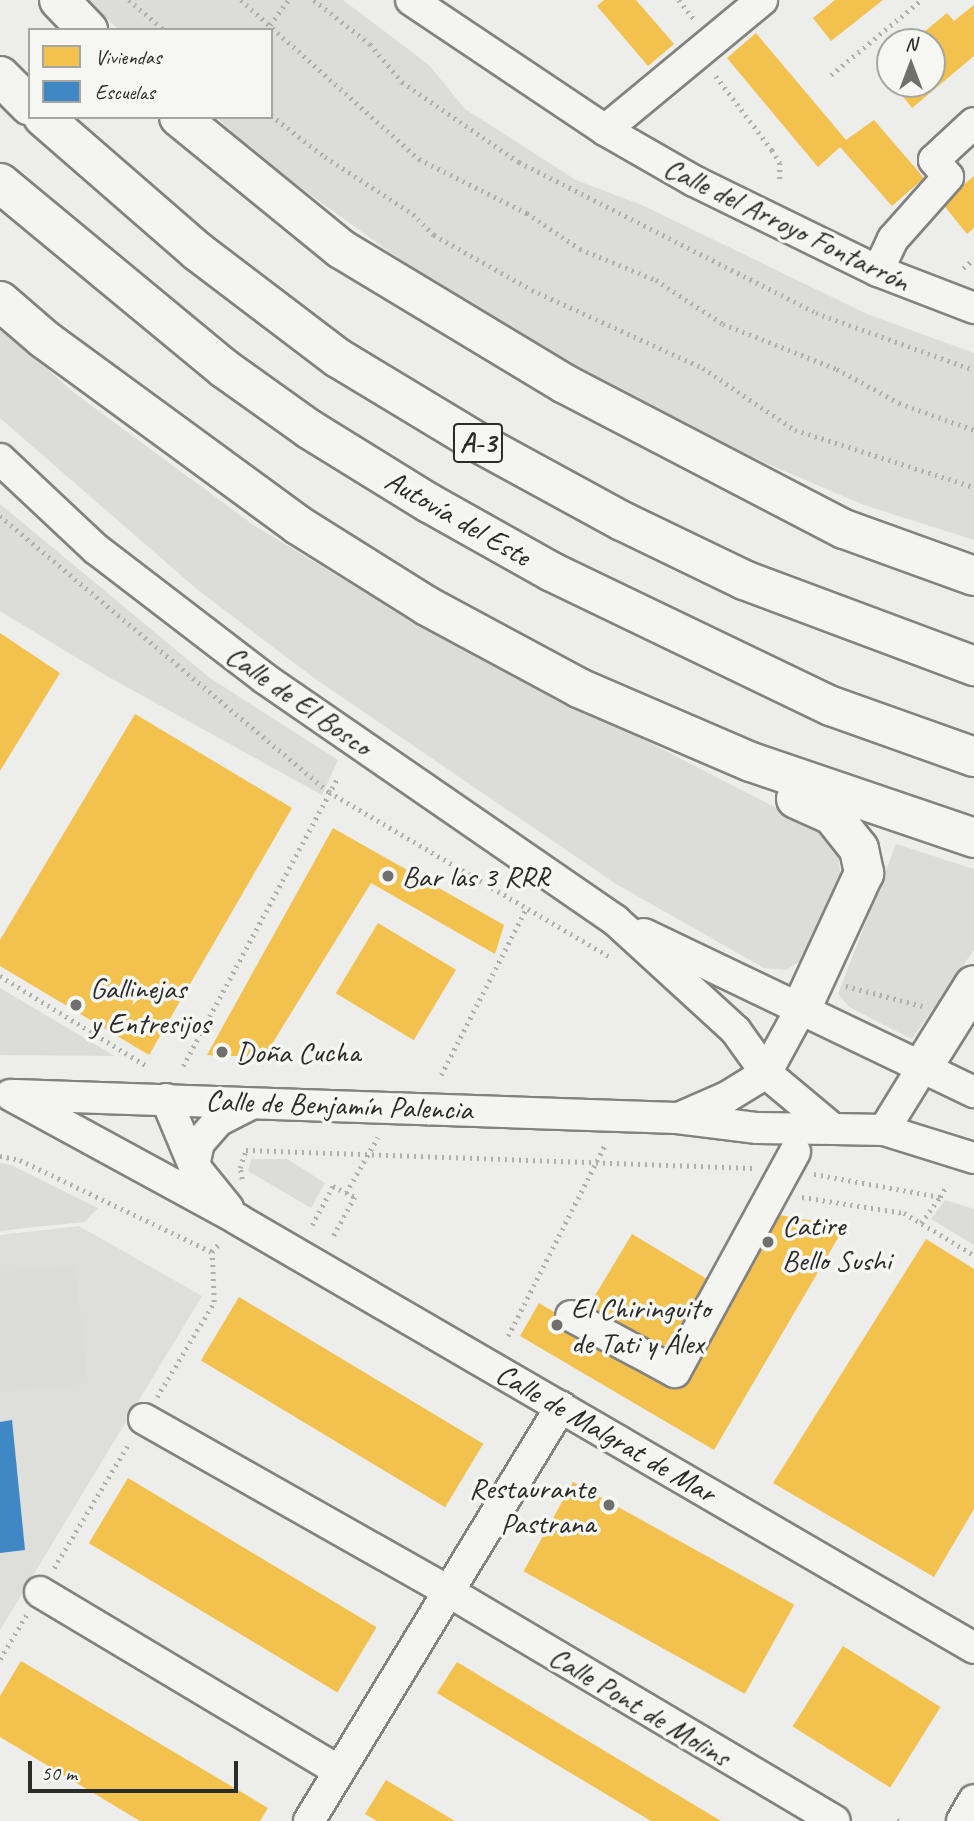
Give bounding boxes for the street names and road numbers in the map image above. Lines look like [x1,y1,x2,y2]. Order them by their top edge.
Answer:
street label: Calle del Arroyo Fontarrón [659,149,915,299]
road number: A-3 [452,418,504,467]
street label: Autovía del Este [379,462,537,574]
street label: Calle de El Bosco [219,637,379,763]
street label: Calle de Benjamín Palencia [205,1082,473,1128]
street label: Calle de Malgrat de Mar [490,1355,722,1511]
street label: Calle Pont de Molins [543,1638,737,1774]

